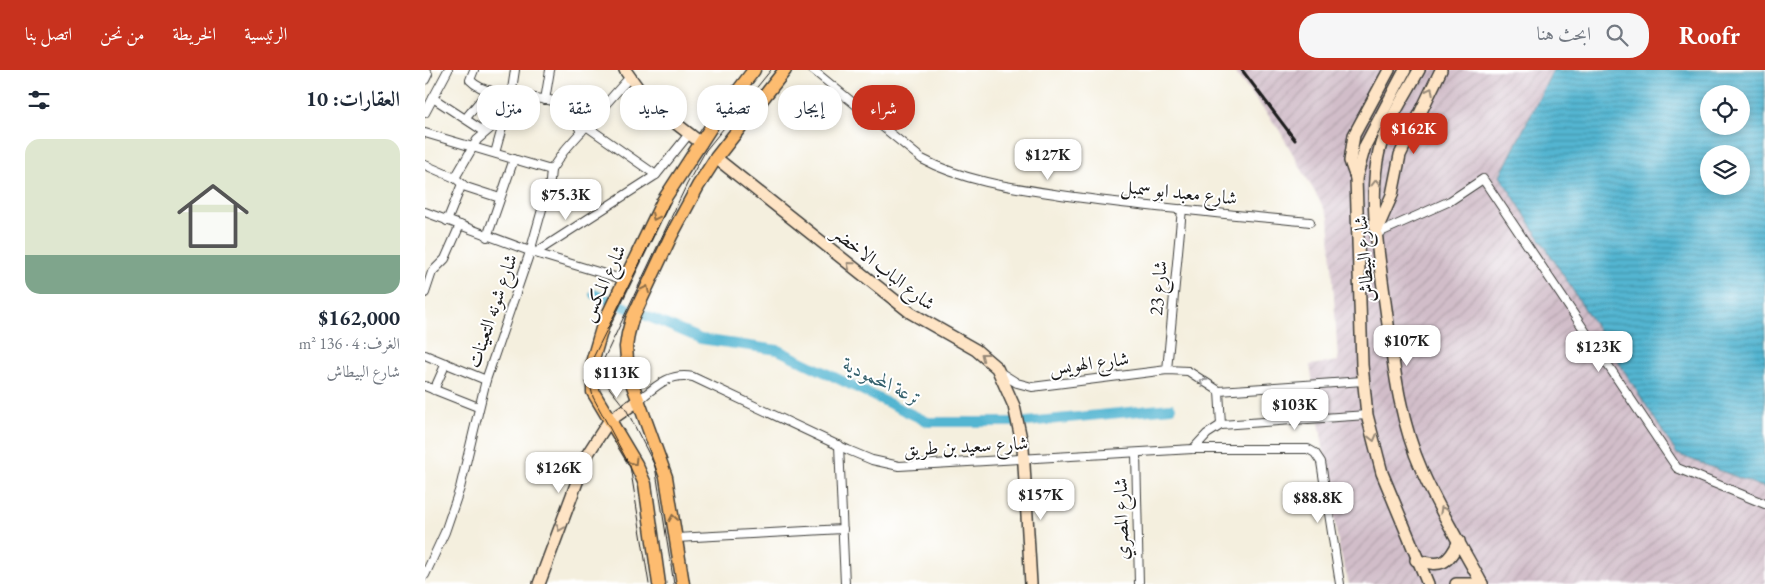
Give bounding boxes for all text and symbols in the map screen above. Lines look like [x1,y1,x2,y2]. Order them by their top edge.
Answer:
search box [1299,13,1649,58]
text: Roofr [1679,20,1740,51]
text: ابحث هنا [1537,21,1591,46]
icon: search [1603,21,1631,49]
text: اتصل بنا [25,22,72,45]
text: من نحن [100,22,144,45]
text: الخريطة [172,22,216,45]
text: الرئيسية [244,22,287,45]
text: العقارات: 10 [306,85,400,112]
chip: منزل [477,85,540,130]
chip: شقة [550,85,610,130]
chip: جديد [620,85,687,130]
chip: تصفية [697,85,768,130]
chip: إيجار [778,85,842,130]
chip: شراء [852,85,915,130]
map controls [1700,85,1750,195]
button: locate [1700,85,1750,135]
icon: filters [25,86,53,114]
one-way arrow [1424,87,1434,96]
pin: $162K [1379,112,1449,155]
text: $162K [1392,118,1436,139]
pin: $127K [1013,138,1083,181]
text: $127K [1026,144,1070,165]
button: layers [1700,145,1750,195]
icon: home [168,171,258,261]
street label: شارع معبد ابو سمبل [1119,173,1238,214]
pin: $75.3K [525,178,607,221]
one-way arrow [1371,179,1381,187]
text: $75.3K [542,184,590,205]
one-way arrow [651,212,661,221]
street label: شارع البيطاش [1348,214,1383,304]
street label: شارع الباب الاخضر [824,219,940,318]
street label: شارع المكس [574,241,634,327]
street label: شارع شونه التعينات [461,251,526,372]
street label: شارع 23 [1143,259,1176,317]
one-way arrow [846,261,855,270]
one-way arrow [640,285,650,294]
text: $162,000 [318,304,400,331]
pin: $107K [1372,324,1442,367]
text: $107K [1385,330,1429,351]
pin: $123K [1564,330,1634,373]
text: الغرف: 4 · 136 m² [299,333,400,354]
text: $123K [1577,336,1621,357]
street label: شارع الهويس [1048,346,1131,383]
water label: ترعة المحمودية [837,350,927,411]
one-way arrow [980,352,989,361]
pin: $113K [582,356,652,399]
text: شارع البيطاش [327,361,400,382]
text: $113K [595,362,639,383]
one-way arrow [1199,379,1209,388]
pin: $103K [1260,388,1330,431]
text: $103K [1273,394,1317,415]
street label: شارع سعيد بن طريق [903,430,1029,465]
one-way arrow [1367,433,1378,442]
pin: $126K [524,452,594,494]
text: $126K [537,457,581,478]
one-way arrow [628,457,638,466]
pin: $157K [1006,478,1076,521]
street label: شارع المصري [1108,478,1137,560]
pin: $88.8K [1277,482,1359,524]
text: $157K [1019,484,1063,505]
text: $88.8K [1294,487,1342,508]
one-way arrow [1439,507,1449,516]
one-way arrow [668,514,679,522]
one-way arrow [556,523,566,532]

